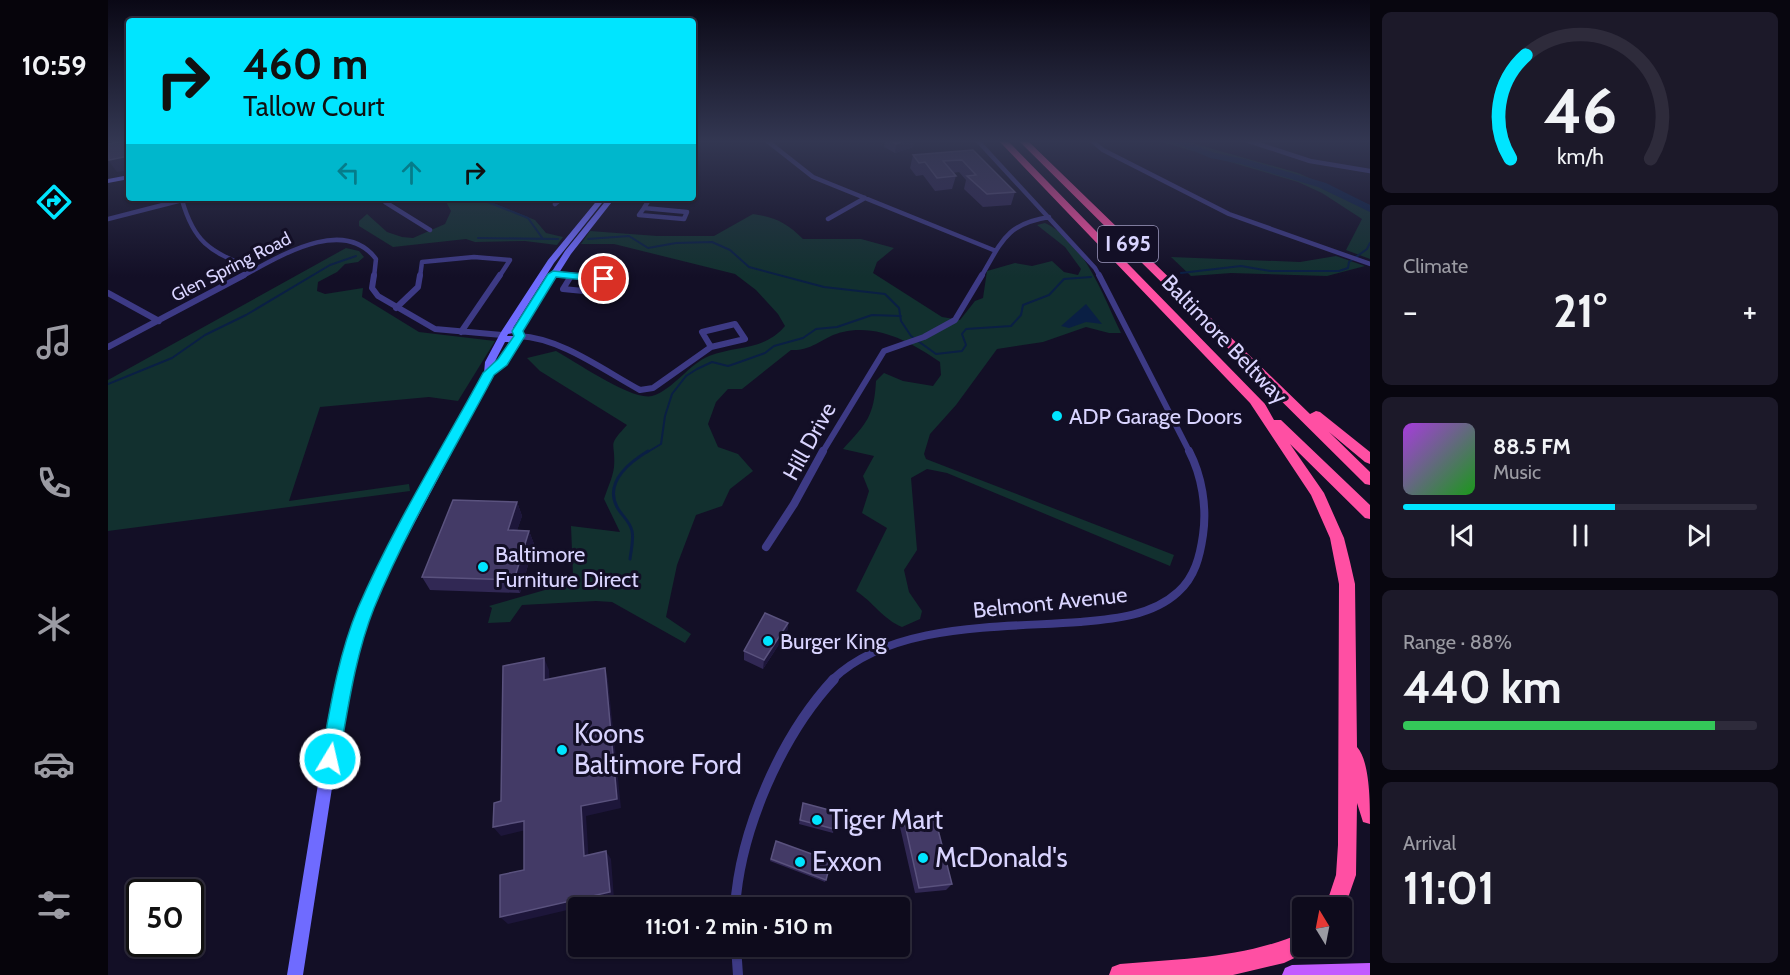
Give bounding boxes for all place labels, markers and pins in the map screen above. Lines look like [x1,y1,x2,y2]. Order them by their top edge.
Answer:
pin [578,253,629,304]
place label: ADP Garage Doors [1069,403,1242,430]
marker: ADP Garage Doors [1050,409,1064,423]
place label: Baltimore Furniture Direct [495,541,639,593]
marker: Baltimore Furniture Direct [476,560,490,574]
place label: Burger King [780,628,887,655]
marker: Burger King [761,634,775,648]
place label: Koons Baltimore Ford [574,717,742,781]
marker: Koons Baltimore Ford [555,743,569,757]
place label: Tiger Mart [829,803,943,836]
marker: Tiger Mart [810,813,824,827]
place label: McDonald's [935,841,1068,874]
place label: Exxon [812,845,882,878]
marker: McDonald's [916,851,930,865]
marker: Exxon [793,855,807,869]

